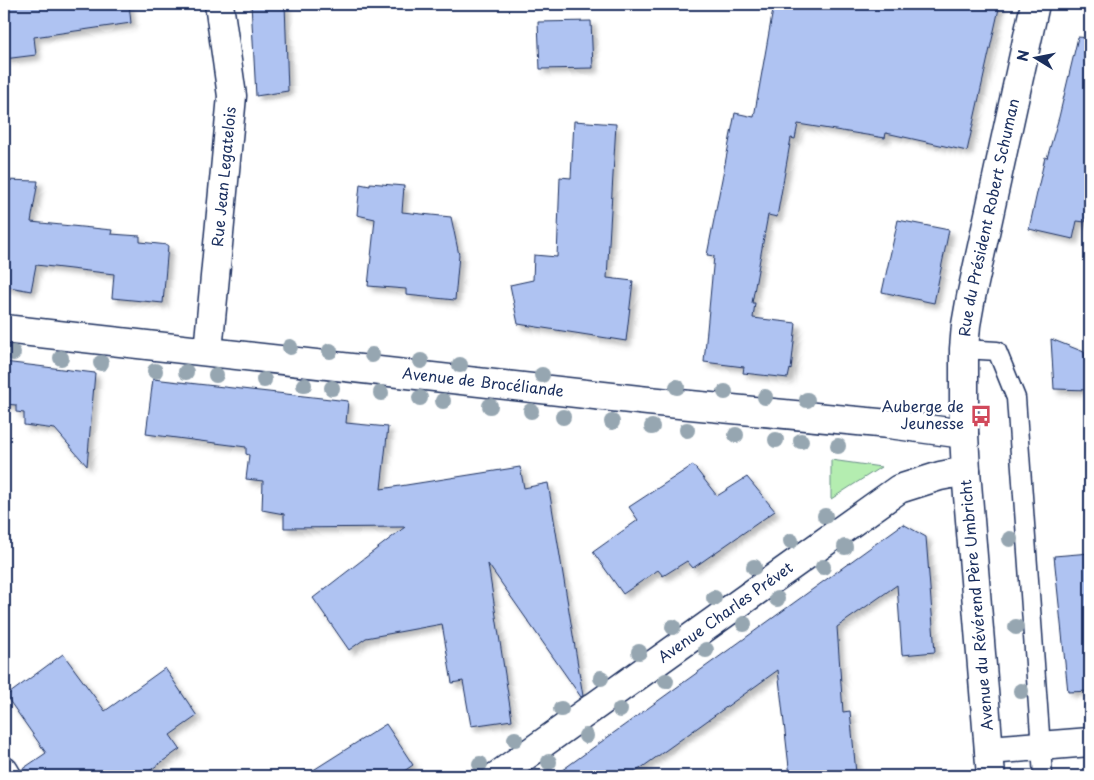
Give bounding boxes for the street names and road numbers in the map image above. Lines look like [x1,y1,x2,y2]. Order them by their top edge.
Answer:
street label: Rue du Président Robert Schuman [952,96,1024,337]
street label: Rue Jean Legatelois [205,105,241,248]
street label: Avenue de Brocéliande [401,361,565,402]
street label: Avenue du Révérend Père Umbricht [953,479,998,732]
street label: Avenue Charles Prévet [653,555,797,668]

